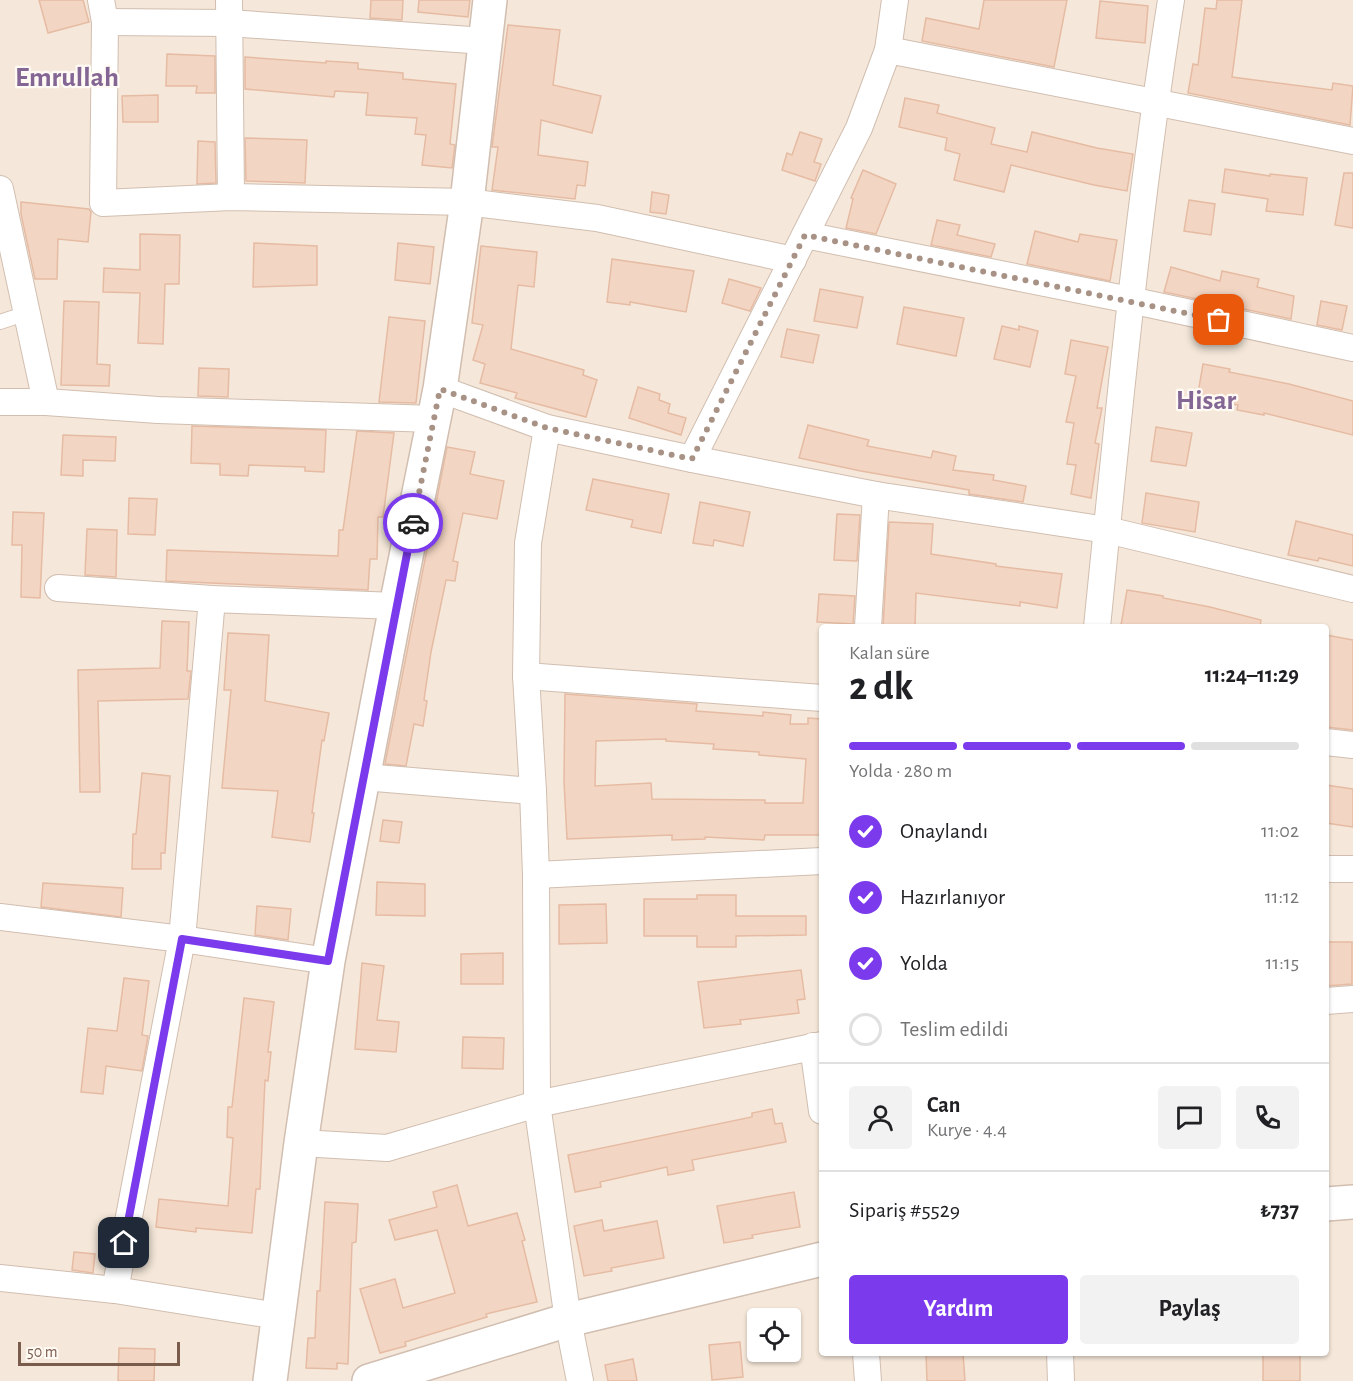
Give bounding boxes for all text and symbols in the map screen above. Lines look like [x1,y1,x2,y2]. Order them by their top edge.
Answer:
district label: Emrullah [15,64,119,92]
pin [1193,294,1244,345]
icon: bag [1202,303,1235,336]
district label: Hisar [1176,387,1237,415]
courier [383,493,443,553]
icon: car [397,507,430,540]
text: Kalan süre [849,643,930,663]
text: 11:24–11:29 [1205,664,1299,686]
text: 2 dk [849,668,913,707]
text: Yolda · 280 m [849,761,952,781]
icon: check [849,815,882,848]
text: Onaylandı [900,820,988,842]
text: 11:02 [1261,821,1299,841]
icon: check [849,881,882,914]
text: Hazırlanıyor [900,886,1005,908]
text: 11:12 [1265,887,1299,907]
icon: check [849,947,882,980]
text: Yolda [900,952,948,974]
text: 11:15 [1265,953,1299,973]
text: Teslim edildi [900,1018,1009,1040]
button: person [849,1086,912,1149]
button: chat [1158,1086,1221,1149]
button: phone [1236,1086,1299,1149]
text: Can [927,1094,960,1116]
text: Kurye · 4.4 [927,1120,1007,1140]
text: Sipariş #5529 [849,1199,960,1221]
text: ₺737 [1260,1199,1299,1221]
pin [98,1217,149,1268]
icon: home [107,1226,140,1259]
button: Yardım [849,1275,1068,1344]
button: Paylaş [1080,1275,1299,1344]
map controls [747,1308,801,1362]
button: locate [747,1308,801,1362]
scale bar [18,1339,180,1366]
text: 50 m [27,1344,58,1360]

